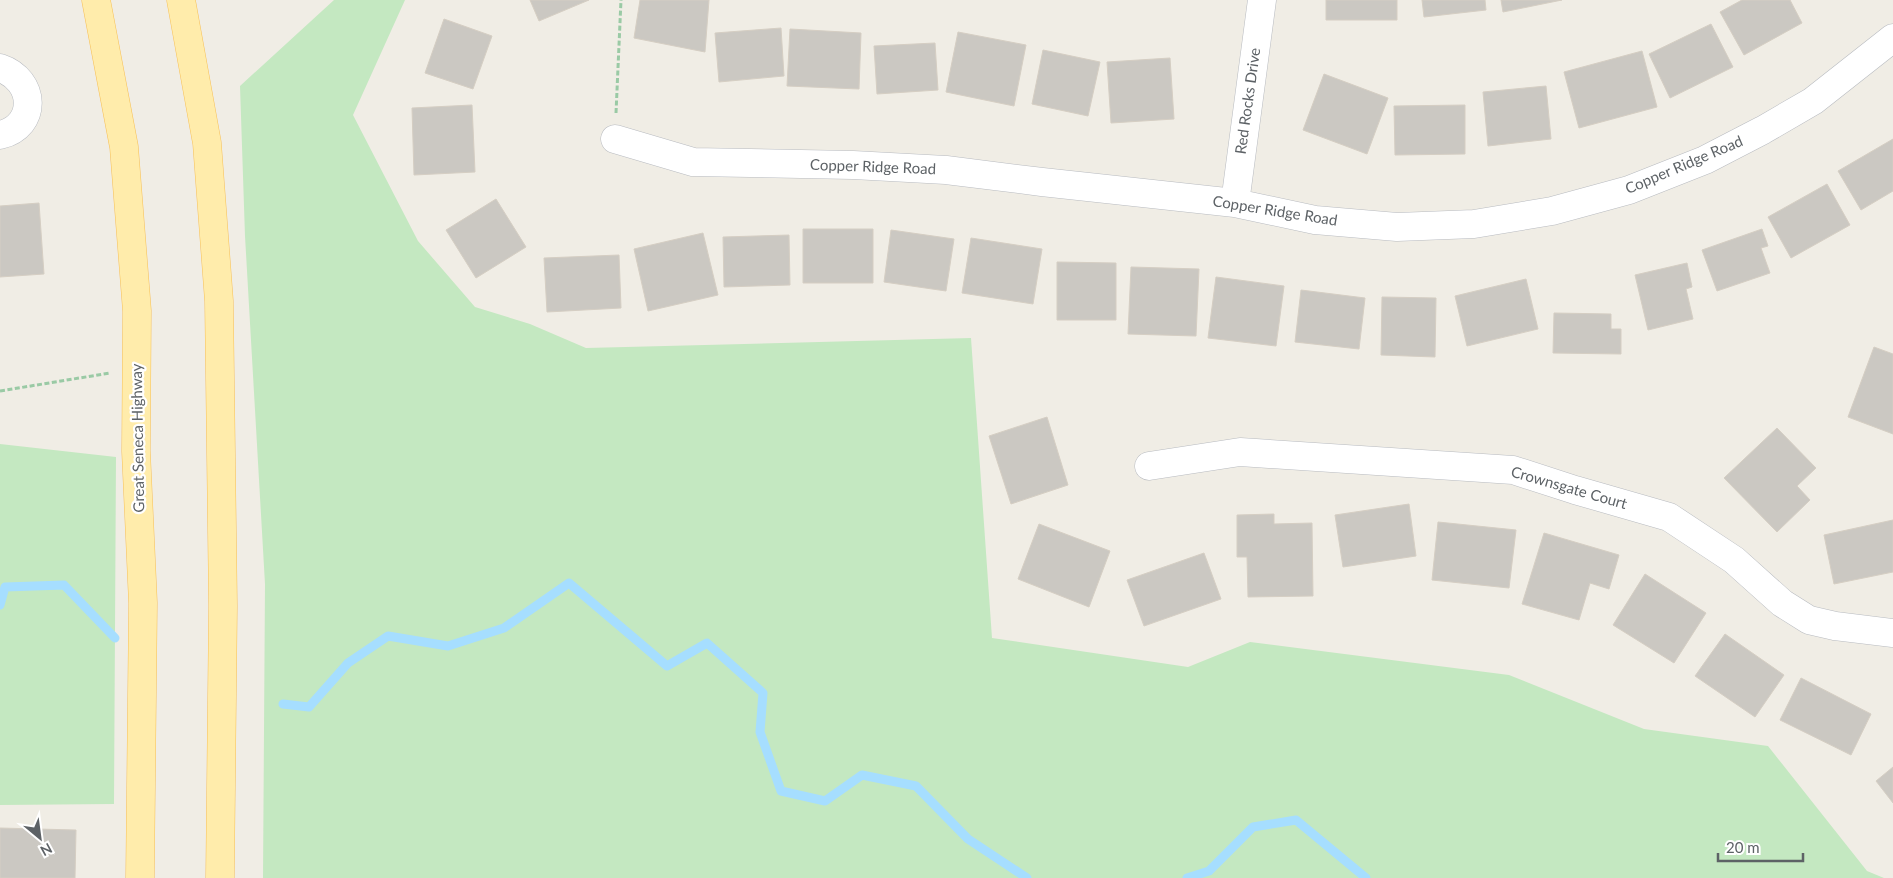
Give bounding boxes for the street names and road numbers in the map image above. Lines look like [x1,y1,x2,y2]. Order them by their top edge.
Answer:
street label: Red Rocks Drive [1231,46,1263,155]
street label: Copper Ridge Road [1622,131,1745,197]
street label: Copper Ridge Road [810,155,936,177]
street label: Copper Ridge Road [1211,191,1339,229]
street label: Great Seneca Highway [127,363,147,513]
street label: Crownsgate Court [1509,462,1630,512]

